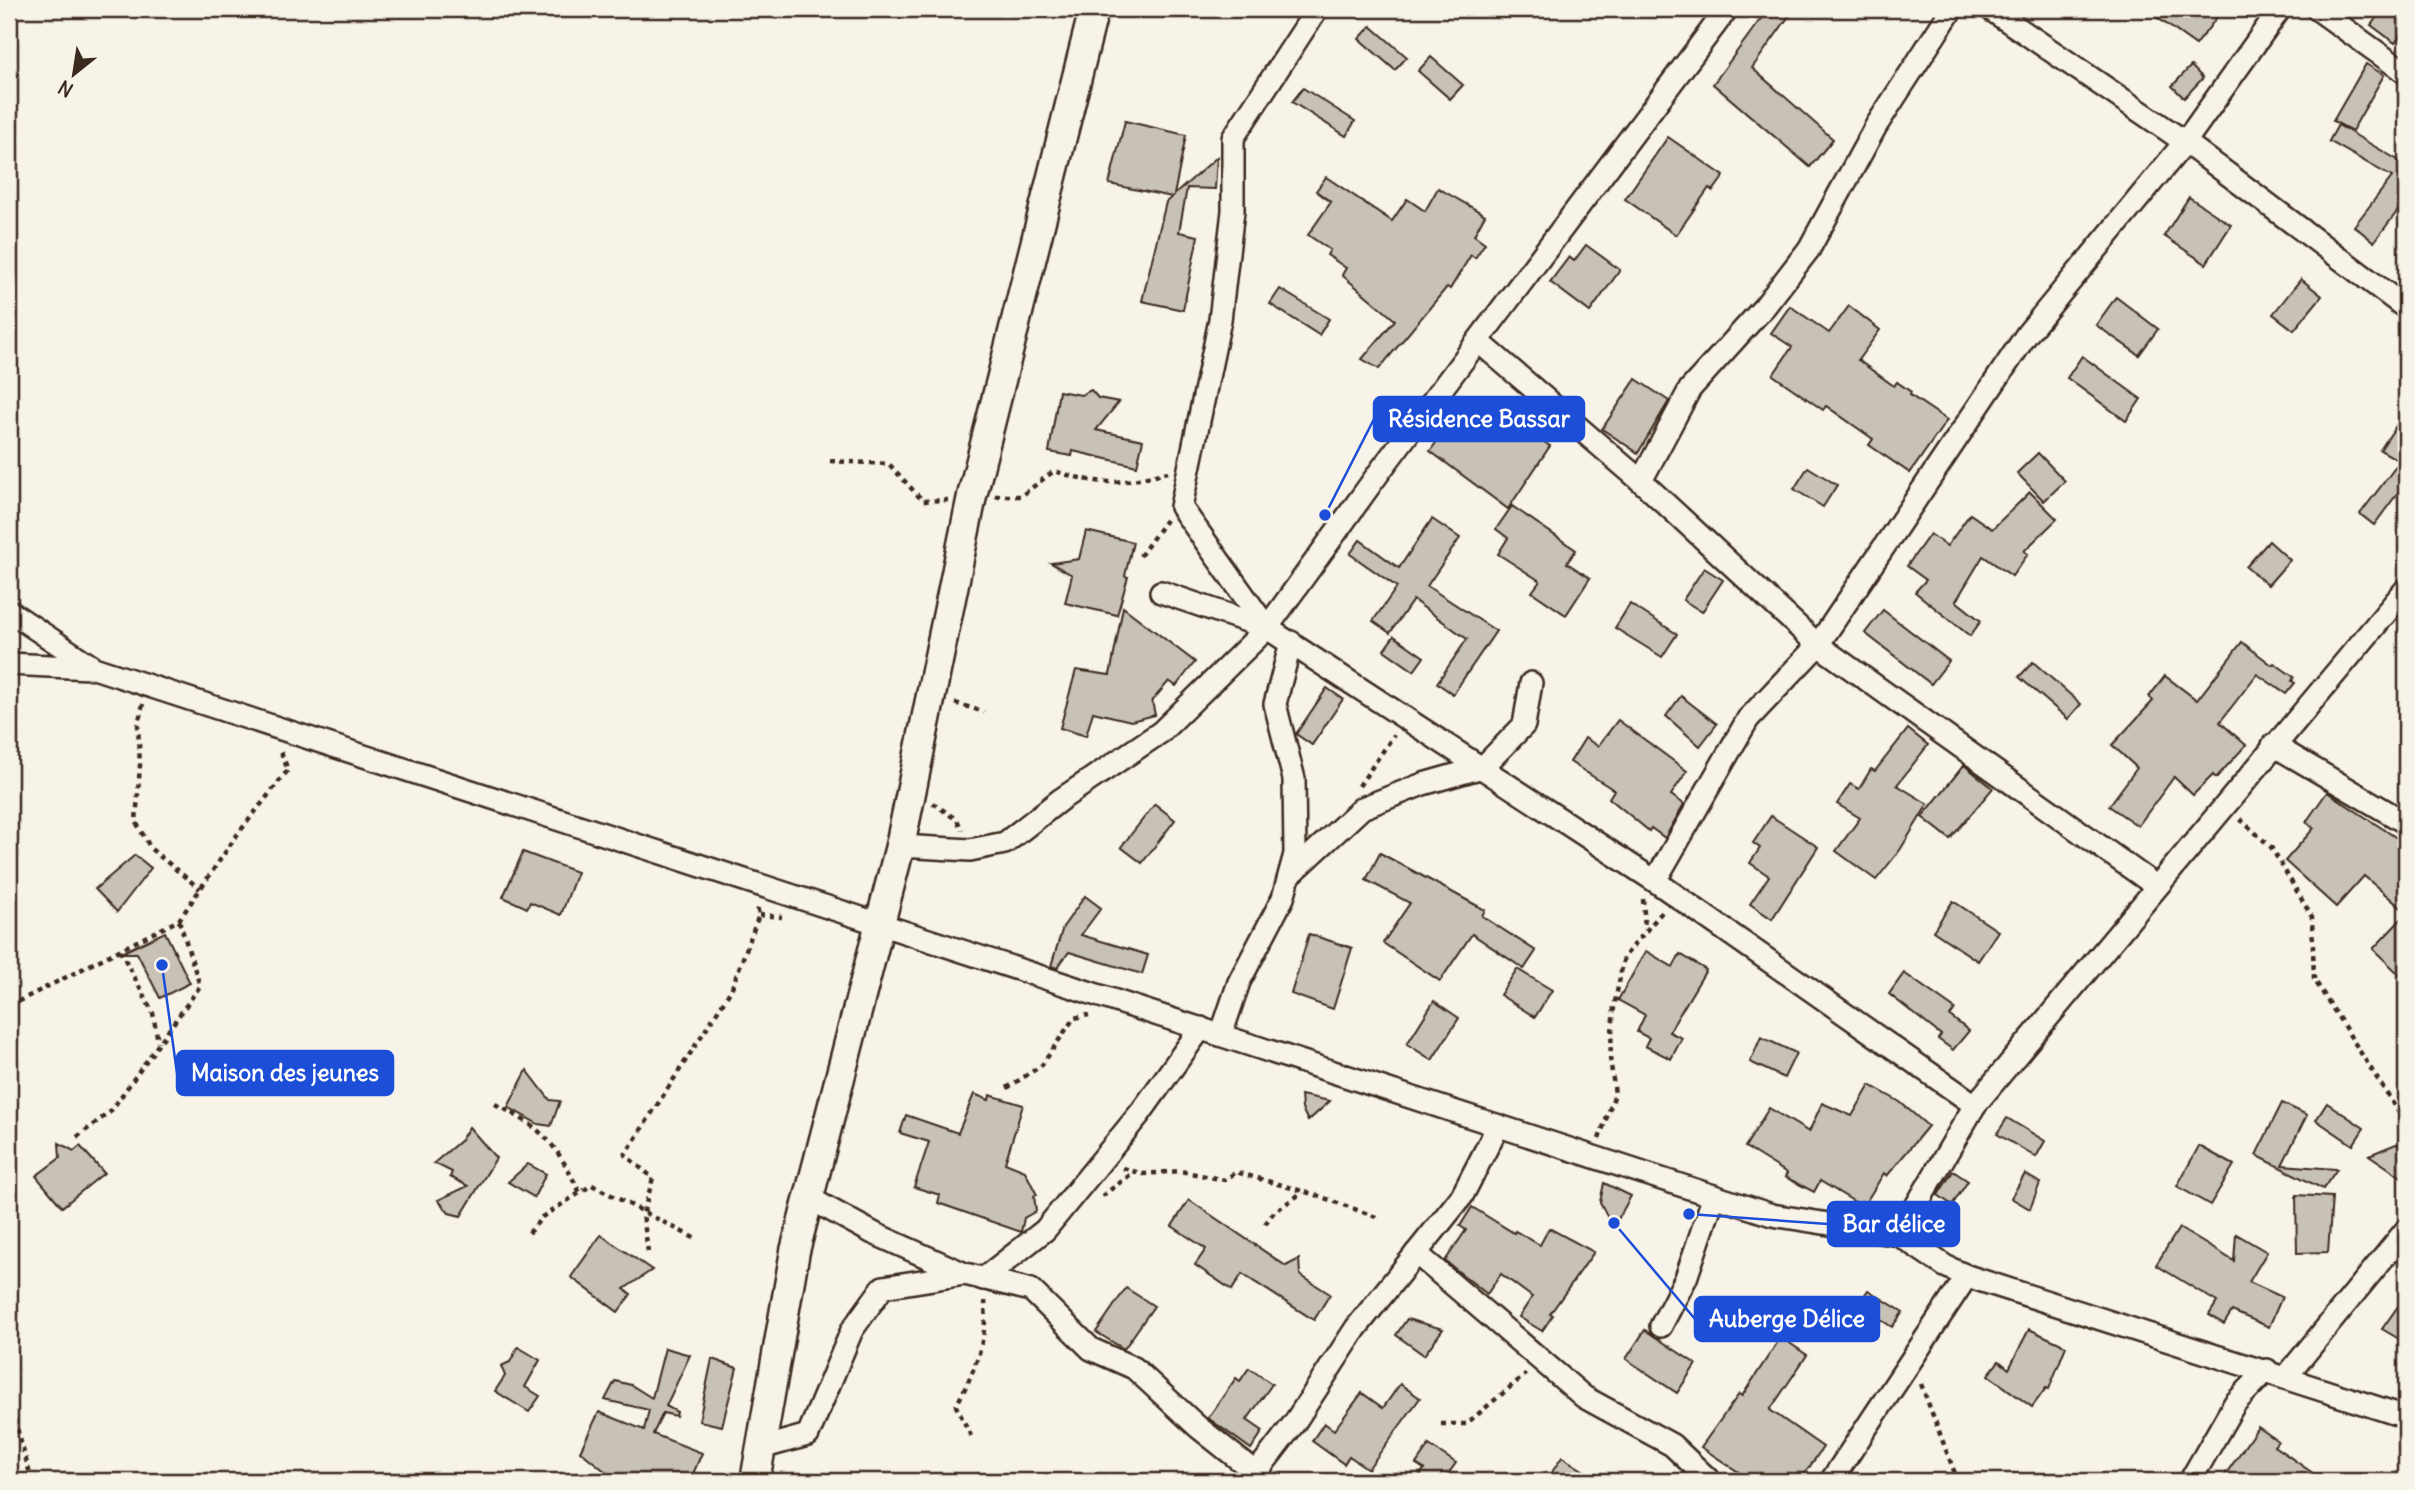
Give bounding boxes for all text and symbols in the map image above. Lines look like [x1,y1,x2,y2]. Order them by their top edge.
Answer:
north arrow [38,38,108,108]
text: N [54,75,77,102]
callout: Résidence Bassar [1374,397,1584,441]
text: Résidence Bassar [1388,404,1571,433]
callout: Maison des jeunes [177,1051,393,1095]
text: Maison des jeunes [191,1058,379,1087]
callout: Bar délice [1828,1202,1959,1246]
text: Bar délice [1843,1209,1945,1238]
callout: Auberge Délice [1695,1297,1879,1341]
text: Auberge Délice [1709,1304,1865,1333]

